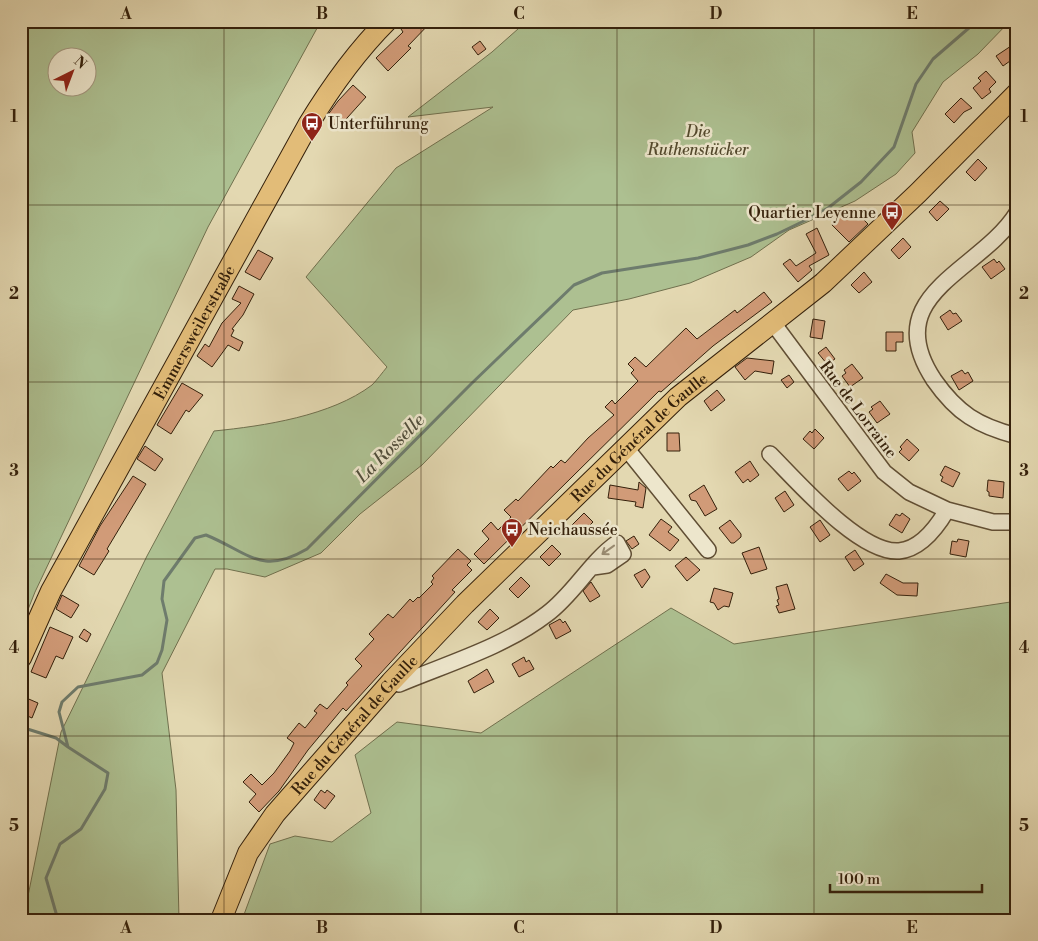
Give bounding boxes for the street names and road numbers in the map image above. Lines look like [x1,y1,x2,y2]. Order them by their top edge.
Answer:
street label: Emmersweilerstraße [150,262,240,403]
street label: Rue de Lorraine [815,357,901,462]
street label: Rue du Général de Gaulle [567,369,712,507]
street label: Rue du Général de Gaulle [287,651,422,800]

